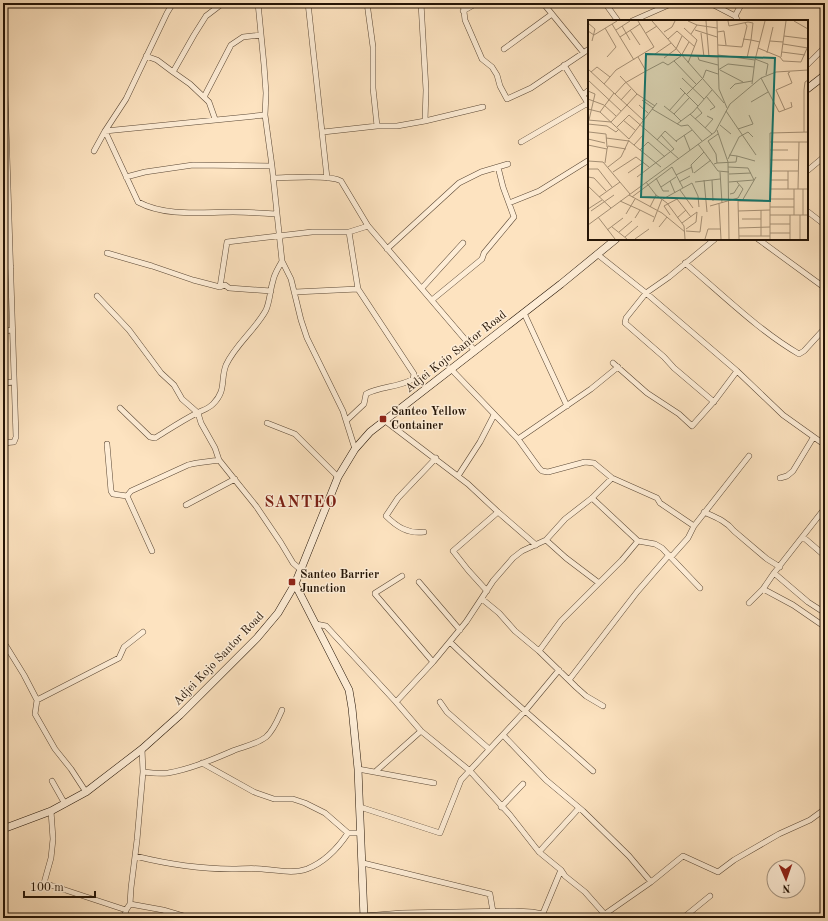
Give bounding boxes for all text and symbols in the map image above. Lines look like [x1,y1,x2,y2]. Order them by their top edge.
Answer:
inset map [588,20,808,240]
street label: Adjei Kojo Santor Road [403,309,509,395]
place label: Santeo Yellow Container [391,406,468,432]
marker: Santeo Yellow Container [378,414,388,424]
district label: SANTEO [264,495,338,511]
place label: Santeo Barrier Junction [300,569,379,595]
marker: Santeo Barrier Junction [287,577,297,587]
street label: Adjei Kojo Santor Road [171,610,267,708]
north arrow [766,859,806,899]
scale bar [24,873,95,899]
text: 100 m [30,882,64,894]
text: N [781,882,791,893]

